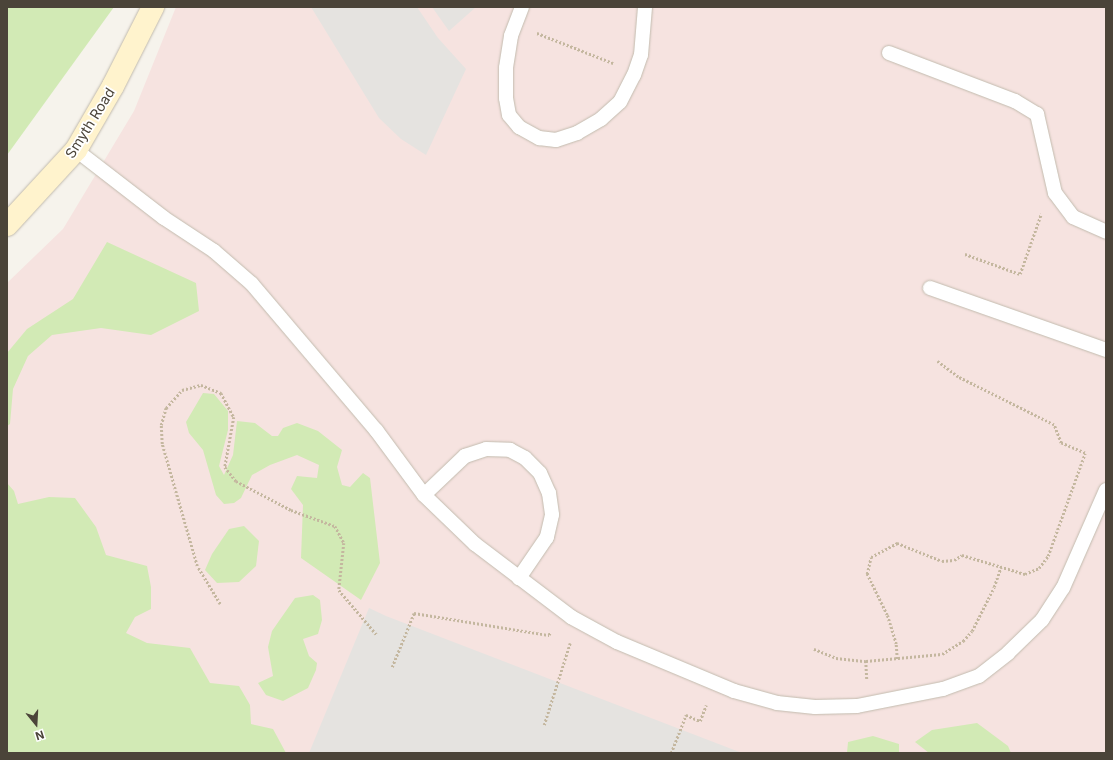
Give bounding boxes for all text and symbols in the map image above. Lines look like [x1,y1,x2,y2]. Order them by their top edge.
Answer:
street label: Smyth Road [62,85,118,161]
north arrow [16,704,56,744]
text: N [34,727,46,743]

